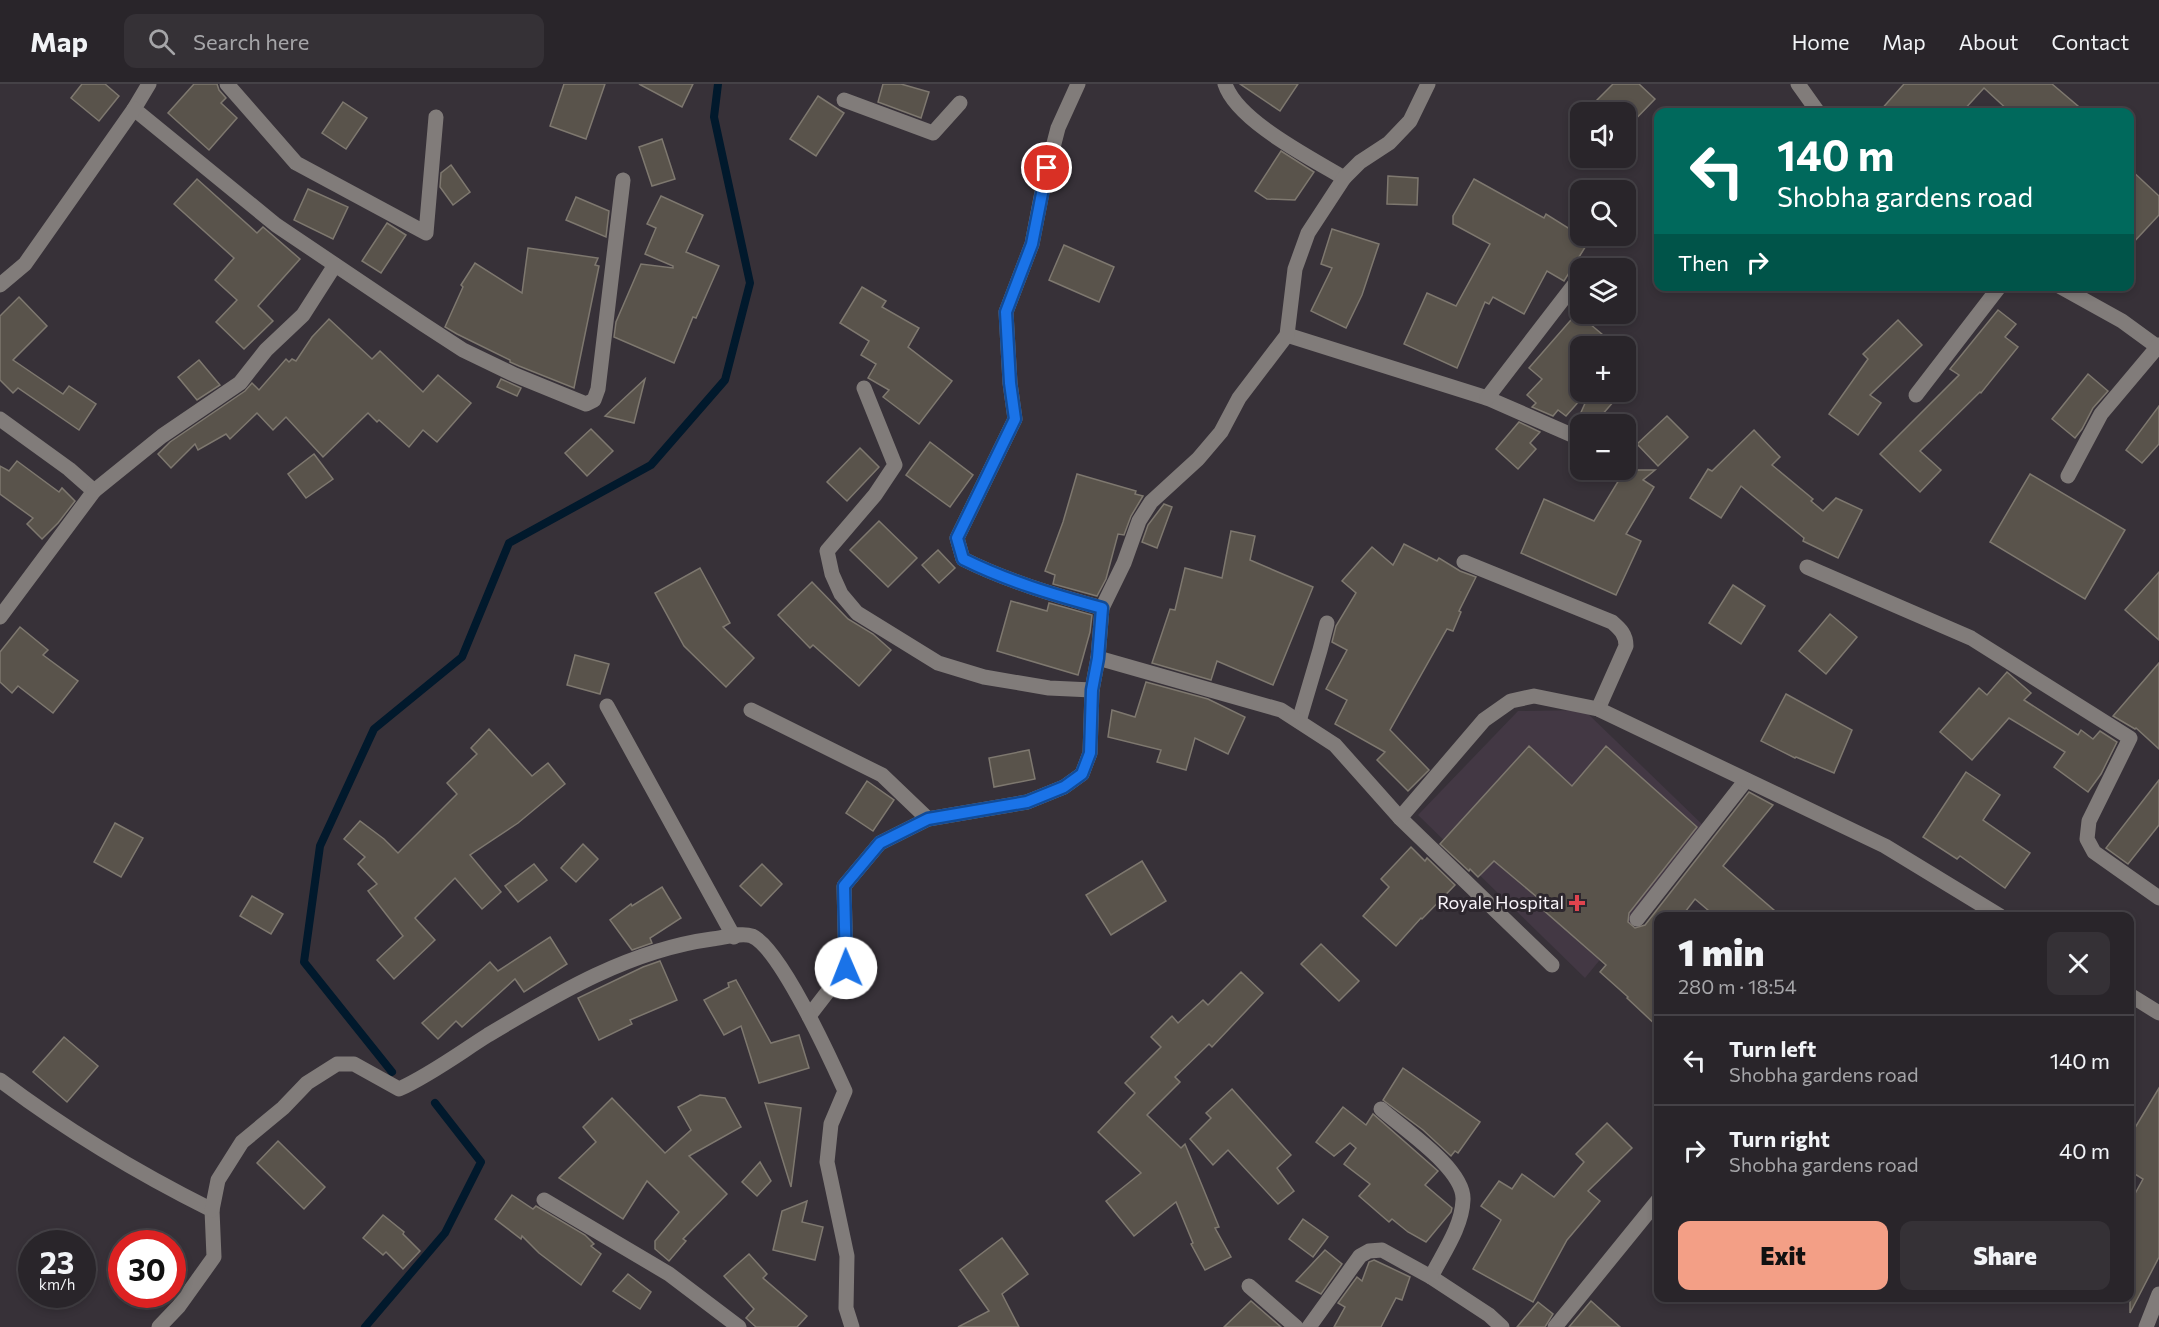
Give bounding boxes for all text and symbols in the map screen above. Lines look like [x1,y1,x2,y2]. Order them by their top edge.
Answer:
search box [124,14,544,68]
text: Map [30,24,88,58]
icon: search [145,25,178,58]
text: Search here [193,28,309,55]
text: Home [1792,29,1849,54]
text: Map [1882,29,1926,54]
text: About [1959,29,2018,54]
text: Contact [2051,29,2129,54]
map controls [1570,102,1636,480]
button: sound [1570,102,1636,168]
text: 140 m [1777,128,1894,180]
icon: left [1678,132,1756,210]
pin [1021,142,1072,193]
icon: arrive [1030,151,1063,184]
button: search [1570,180,1636,246]
text: Shobha gardens road [1777,180,2033,213]
icon: right [1741,246,1774,279]
text: Then [1678,249,1729,276]
button: layers [1570,258,1636,324]
button: + [1570,336,1636,402]
button: − [1570,414,1636,480]
place label: Royale Hospital [1437,891,1564,913]
marker: Royale Hospital [1568,894,1586,912]
text: 1 min [1678,929,1764,973]
button: close [2047,932,2110,995]
position arrow [814,936,878,1000]
text: 280 m · 18:54 [1678,974,1797,998]
text: Turn left [1729,1035,1816,1062]
icon: left [1678,1044,1711,1077]
text: 140 m [2050,1047,2110,1074]
text: Shobha gardens road [1729,1062,1919,1086]
text: Turn right [1729,1125,1830,1152]
icon: right [1678,1134,1711,1167]
text: 40 m [2059,1137,2110,1164]
text: Shobha gardens road [1729,1152,1919,1176]
button: Exit [1678,1221,1888,1290]
button: Share [1900,1221,2110,1290]
speed limit sign: 30 [108,1230,186,1308]
text: 23 [40,1243,74,1280]
text: km/h [39,1275,75,1293]

